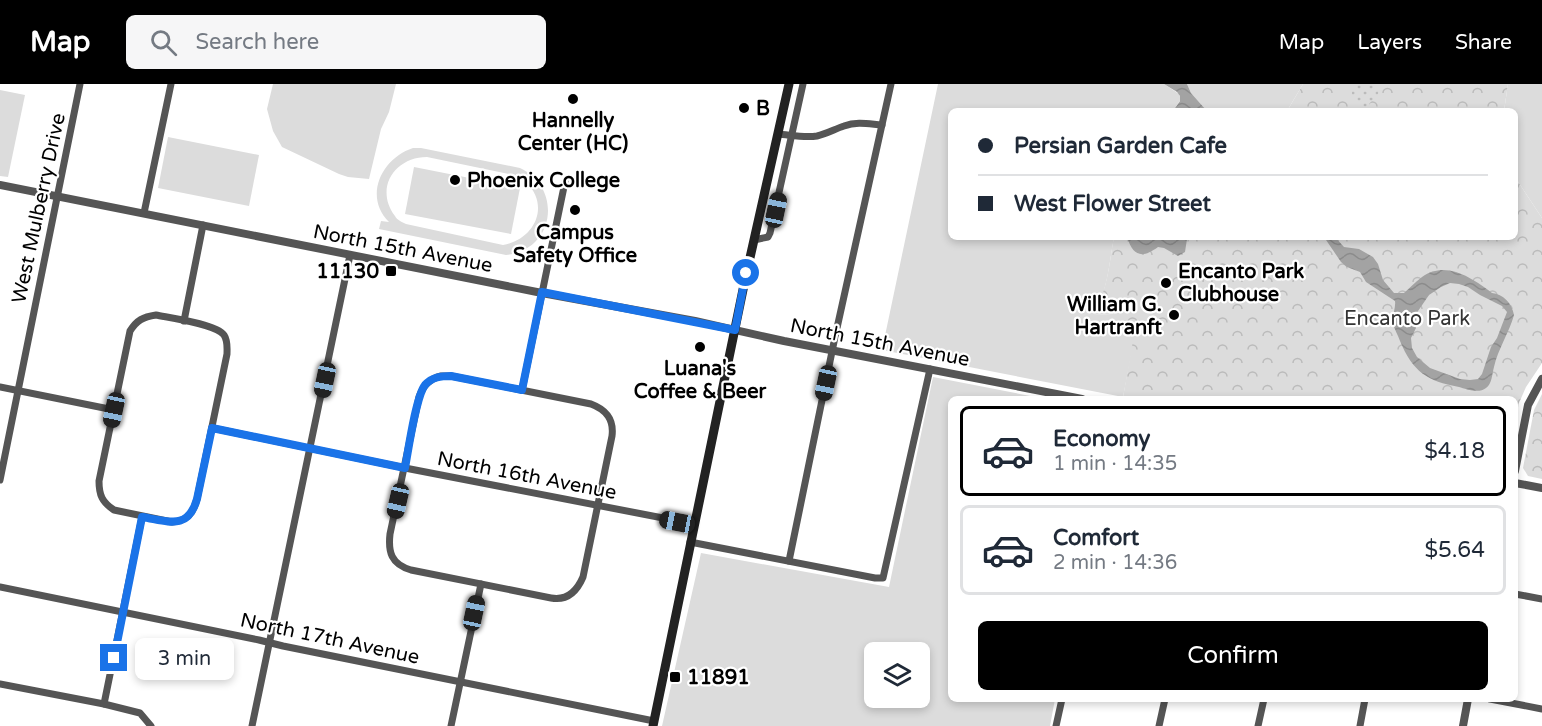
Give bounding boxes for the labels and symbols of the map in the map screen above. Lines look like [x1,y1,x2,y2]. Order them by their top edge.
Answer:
marker: Hannelly Center (HC) [566,92,580,106]
place label: B [756,97,770,121]
marker: B [737,101,751,115]
place label: Hannelly Center (HC) [518,109,628,156]
street label: West Mulberry Drive [7,111,71,305]
place label: Phoenix College [467,169,620,193]
marker: Phoenix College [448,173,462,187]
car [763,191,789,229]
marker: Campus Safety Office [568,203,582,217]
street label: North 15th Avenue [311,220,495,278]
place label: Campus Safety Office [513,221,637,268]
route start [732,259,759,286]
place label: 11130 [316,260,379,284]
place label: Encanto Park Clubhouse [1178,260,1304,307]
marker: 11130 [384,264,398,278]
marker: Encanto Park Clubhouse [1159,276,1173,290]
place label: William G. Hartranft [1067,293,1162,340]
park label: Encanto Park [1344,307,1470,331]
marker: William G. Hartranft [1167,308,1181,322]
street label: North 15th Avenue [788,314,972,372]
marker: Luana's Coffee & Beer [693,340,707,354]
place label: Luana's Coffee & Beer [634,357,766,404]
car [312,361,338,399]
car [813,364,839,402]
car [101,391,127,429]
street label: North 16th Avenue [435,447,619,505]
car [385,481,411,521]
car [658,510,696,534]
car [461,594,487,632]
street label: North 17th Avenue [238,608,421,670]
callout: 3 min [135,637,234,679]
route end [100,644,127,671]
place label: 11891 [687,666,750,690]
marker: 11891 [668,670,682,684]

